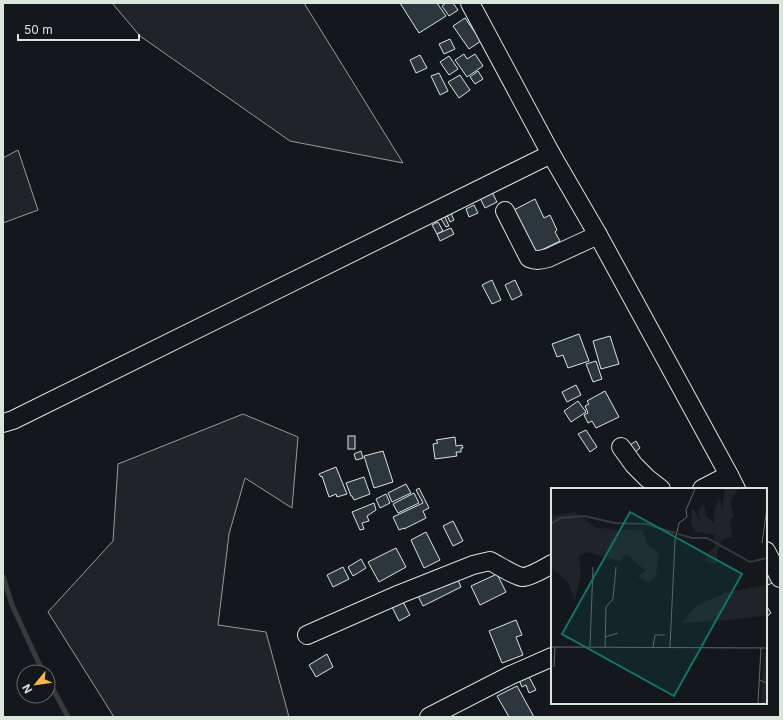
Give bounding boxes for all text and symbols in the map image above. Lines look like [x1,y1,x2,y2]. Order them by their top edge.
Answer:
scale bar [18,16,139,42]
text: 50 m [24,22,53,37]
inset map [551,488,767,704]
north arrow [16,664,56,704]
text: N [19,682,35,696]

